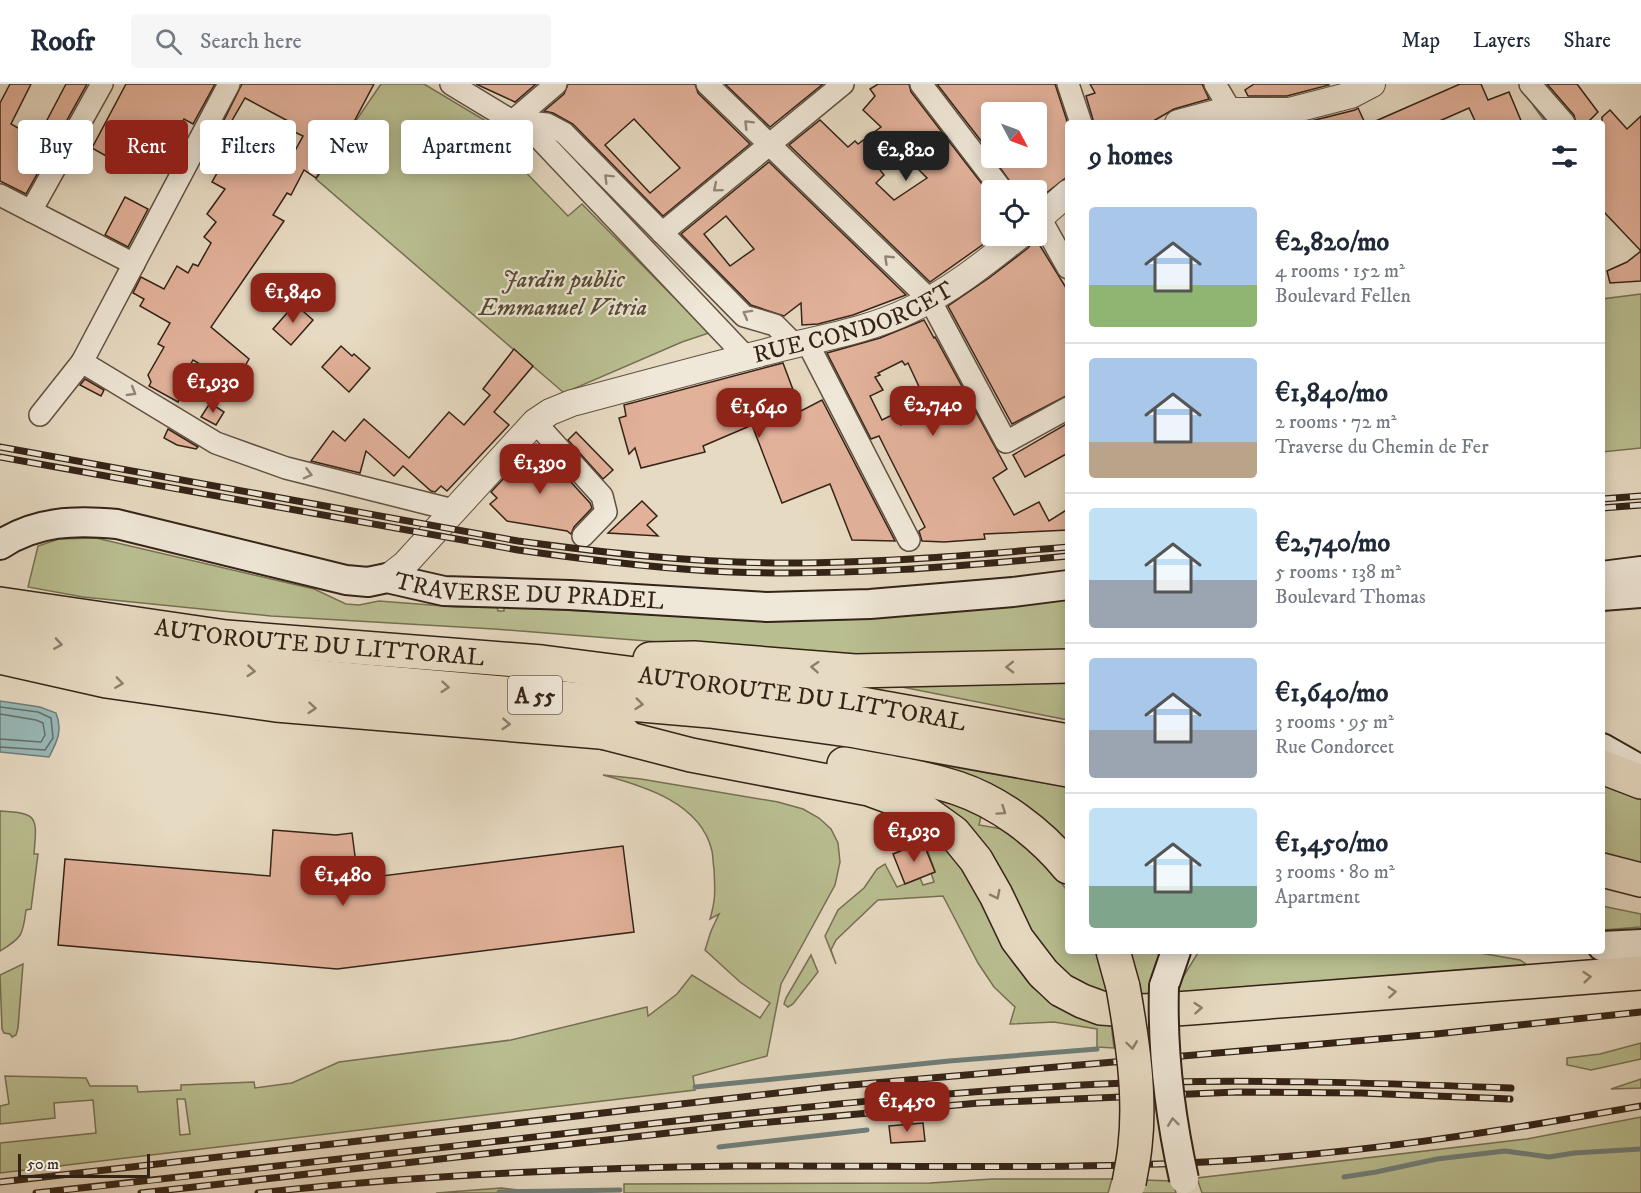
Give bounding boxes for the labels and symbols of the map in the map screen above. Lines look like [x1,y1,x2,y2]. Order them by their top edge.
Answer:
north arrow [981,102,1047,168]
one-way arrow [744,120,755,131]
pin: €2,820 [857,131,955,182]
one-way arrow [605,174,616,185]
one-way arrow [713,180,724,191]
one-way arrow [884,256,895,267]
park label: Jardin public Emmanuel Vitria [477,265,647,323]
pin: €1,840 [244,273,342,324]
street label: RUE CONDORCET [750,275,959,371]
one-way arrow [743,310,753,321]
pin: €1,930 [164,363,262,414]
one-way arrow [126,385,136,397]
pin: €2,740 [884,386,982,437]
pin: €1,640 [710,388,808,439]
pin: €1,390 [491,444,589,495]
one-way arrow [302,467,312,479]
street label: TRAVERSE DU PRADEL [391,566,665,617]
street label: AUTOROUTE DU LITTORAL [153,613,485,673]
one-way arrow [53,637,62,649]
one-way arrow [1005,660,1014,673]
street label: AUTOROUTE DU LITTORAL [636,661,968,738]
one-way arrow [810,661,819,674]
one-way arrow [246,664,255,677]
one-way arrow [114,676,123,688]
road number: A 55 [508,676,562,714]
one-way arrow [441,680,450,693]
one-way arrow [635,697,644,710]
one-way arrow [307,701,316,714]
one-way arrow [502,718,511,731]
one-way arrow [995,804,1006,815]
pin: €1,930 [865,812,963,863]
pin: €1,480 [294,856,392,907]
one-way arrow [989,888,1000,899]
one-way arrow [1582,971,1591,984]
one-way arrow [1388,986,1397,999]
one-way arrow [1194,1002,1203,1015]
one-way arrow [1125,1040,1137,1049]
pin: €1,450 [858,1082,956,1133]
one-way arrow [1168,1117,1180,1126]
scale bar [18,1151,150,1178]

